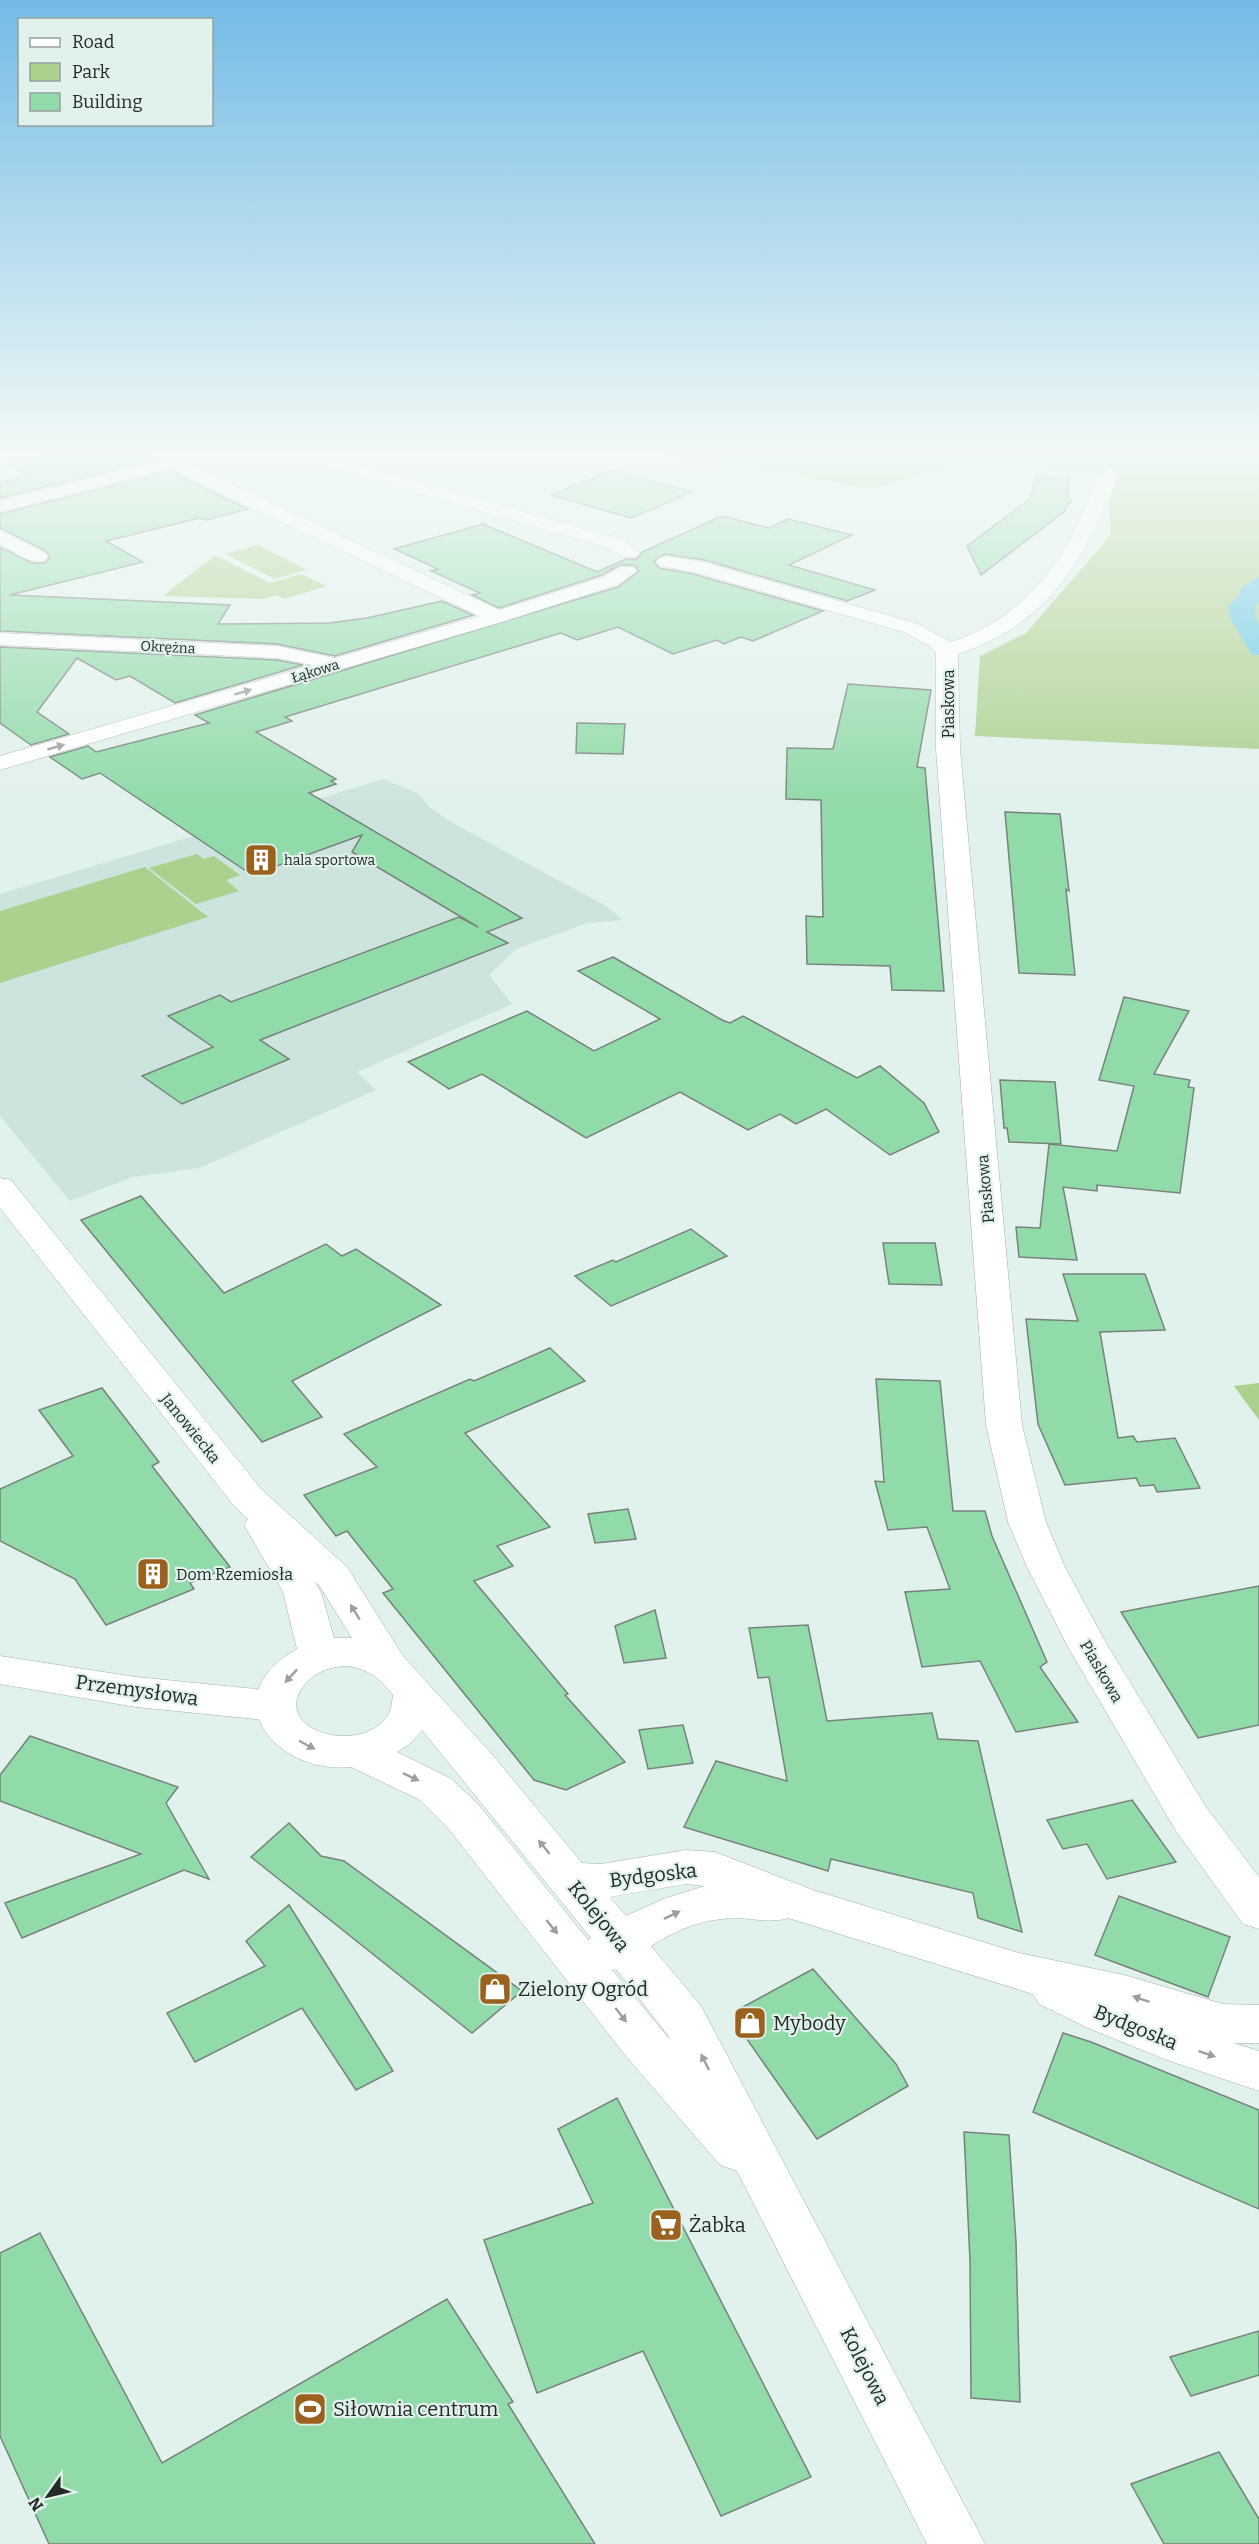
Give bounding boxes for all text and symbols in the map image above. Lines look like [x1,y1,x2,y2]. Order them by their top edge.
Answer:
legend [18,18,213,126]
text: Road [72,31,115,53]
text: Park [72,61,111,83]
text: Building [72,91,143,113]
street label: Okrężna [140,638,196,657]
street label: Łąkowa [289,656,342,687]
street label: Piaskowa [939,669,958,738]
one-way arrow [234,687,252,696]
one-way arrow [47,742,65,751]
building icon: hala sportowa [243,842,279,878]
place label: hala sportowa [284,852,376,869]
street label: Piaskowa [973,1154,998,1224]
street label: Janowiecka [156,1389,225,1467]
building icon: Dom Rzemiosła [135,1556,171,1592]
place label: Dom Rzemiosła [176,1565,293,1584]
one-way arrow [350,1604,361,1620]
street label: Piaskowa [1076,1637,1127,1706]
one-way arrow [284,1668,298,1683]
street label: Przemysłowa [74,1670,200,1710]
one-way arrow [299,1740,316,1750]
one-way arrow [403,1773,420,1782]
one-way arrow [538,1840,550,1855]
street label: Bydgoska [608,1858,698,1892]
street label: Kolejowa [562,1876,635,1957]
one-way arrow [663,1911,680,1920]
one-way arrow [545,1920,557,1935]
shop icon: Zielony Ogród [477,1971,513,2007]
place label: Zielony Ogród [518,1977,648,2001]
one-way arrow [1132,1994,1150,2004]
street label: Bydgoska [1091,1999,1181,2055]
shop icon: Mybody [732,2005,768,2041]
one-way arrow [615,2007,627,2022]
place label: Mybody [773,2011,846,2035]
one-way arrow [1198,2050,1216,2059]
one-way arrow [701,2054,710,2071]
supermarket icon: Żabka [648,2207,684,2243]
place label: Żabka [689,2213,746,2237]
street label: Kolejowa [834,2323,895,2409]
sports icon: Siłownia centrum [292,2391,328,2427]
place label: Siłownia centrum [333,2397,498,2421]
north arrow [18,2466,78,2526]
text: N [25,2494,47,2515]

